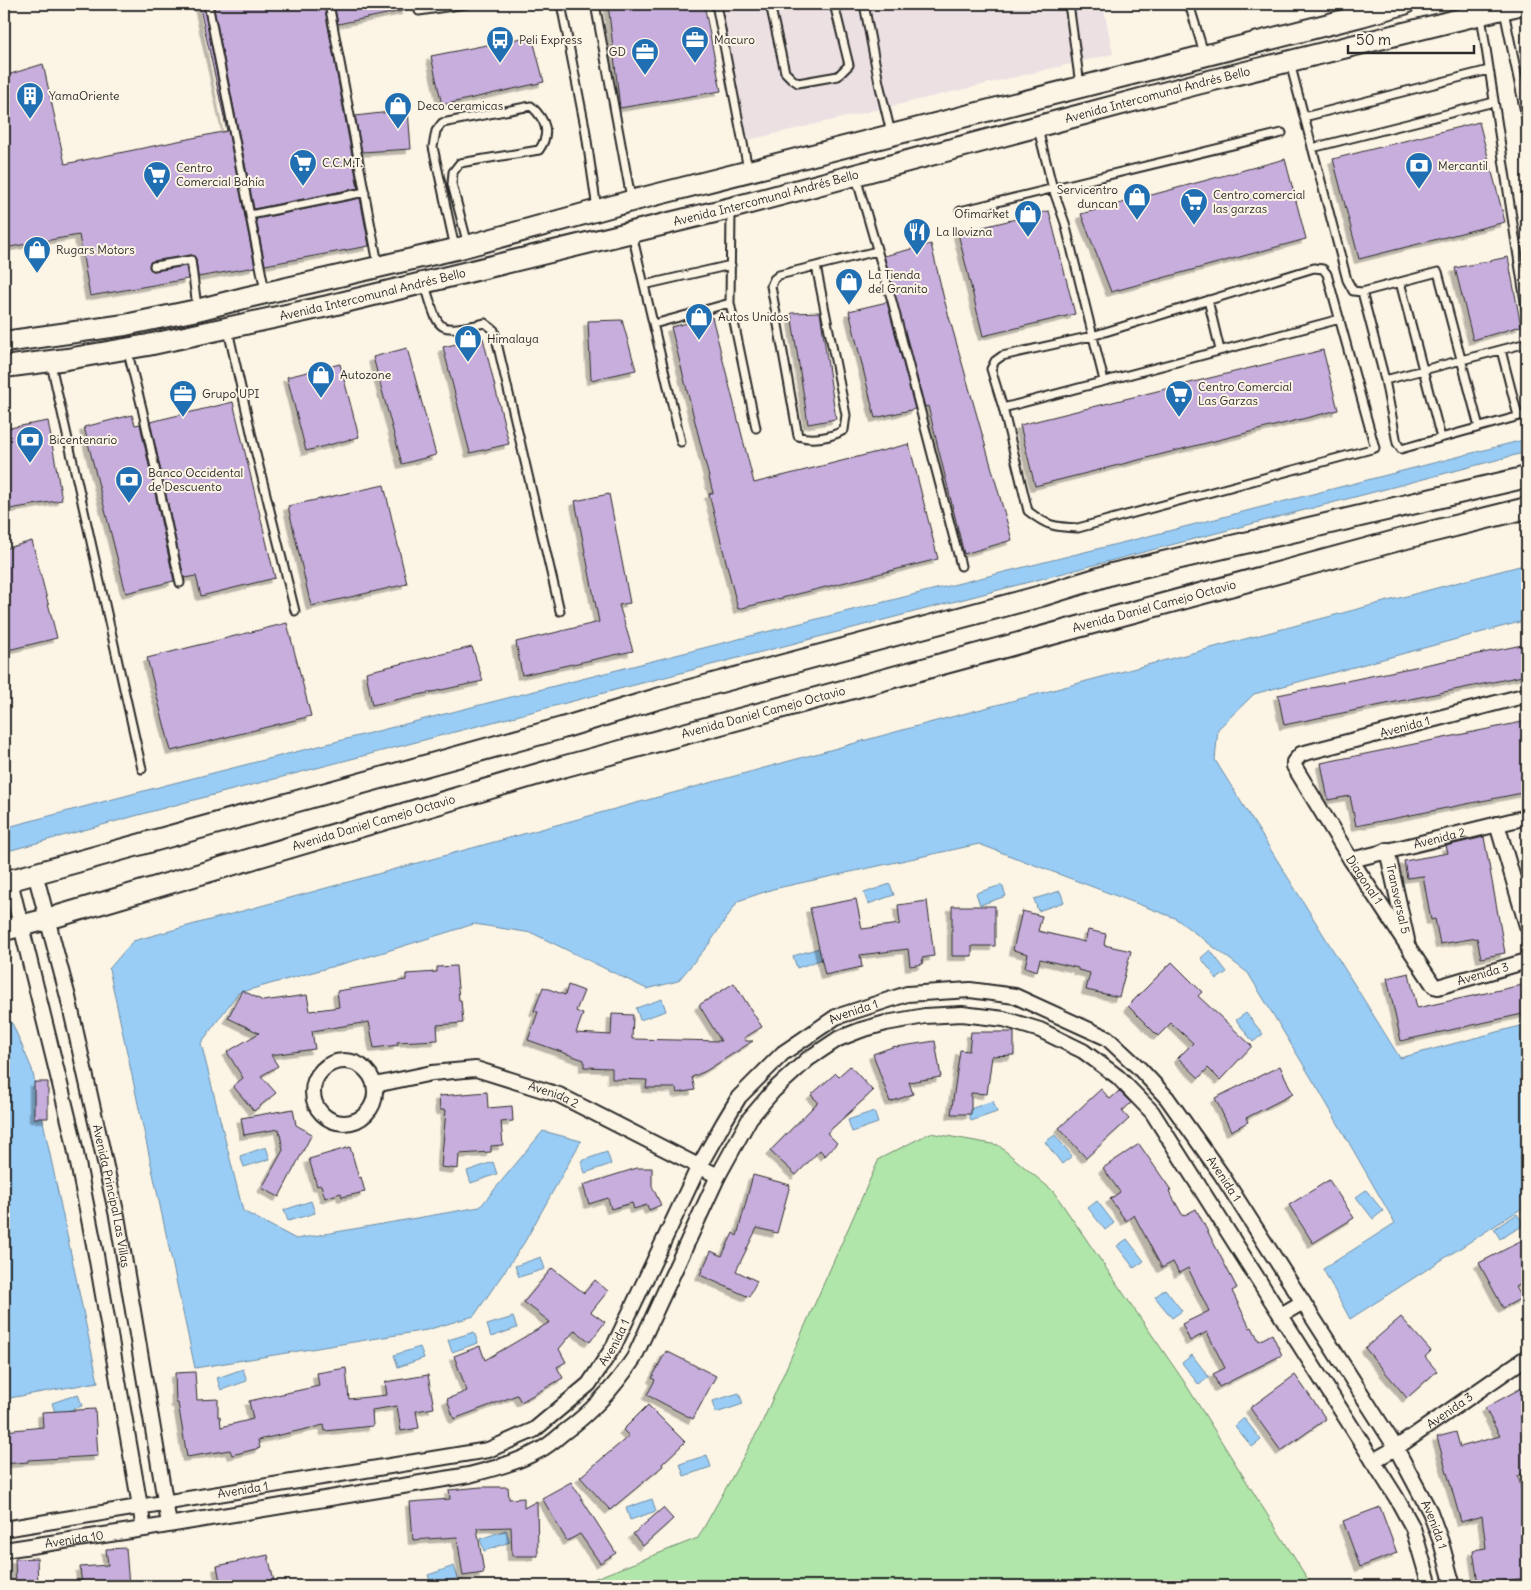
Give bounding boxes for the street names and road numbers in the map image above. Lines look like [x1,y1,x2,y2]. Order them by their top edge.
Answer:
street label: Avenida Intercomunal Andrés Bello [1063,63,1252,126]
street label: Avenida Intercomunal Andrés Bello [672,166,860,229]
street label: Avenida Intercomunal Andrés Bello [278,265,467,323]
street label: Avenida Daniel Camejo Octavio [1071,576,1238,635]
street label: Avenida Daniel Camejo Octavio [680,682,847,741]
street label: Avenida 1 [1378,713,1431,740]
street label: Avenida Daniel Camejo Octavio [290,791,457,853]
street label: Avenida 2 [1412,824,1467,851]
street label: Diagonal 1 [1343,852,1386,907]
street label: Transversal 5 [1383,862,1413,935]
street label: Avenida 3 [1455,959,1511,988]
street label: Avenida 1 [825,996,880,1027]
street label: Avenida 2 [526,1078,582,1111]
street label: Avenida Principal Las Villas [90,1123,134,1269]
street label: Avenida 1 [1204,1153,1245,1204]
street label: Avenida 1 [595,1317,633,1368]
street label: Avenida 3 [1423,1389,1476,1432]
street label: Avenida 1 [216,1478,269,1501]
street label: Avenida 1 [1418,1497,1450,1550]
street label: Avenida 10 [44,1527,105,1551]

